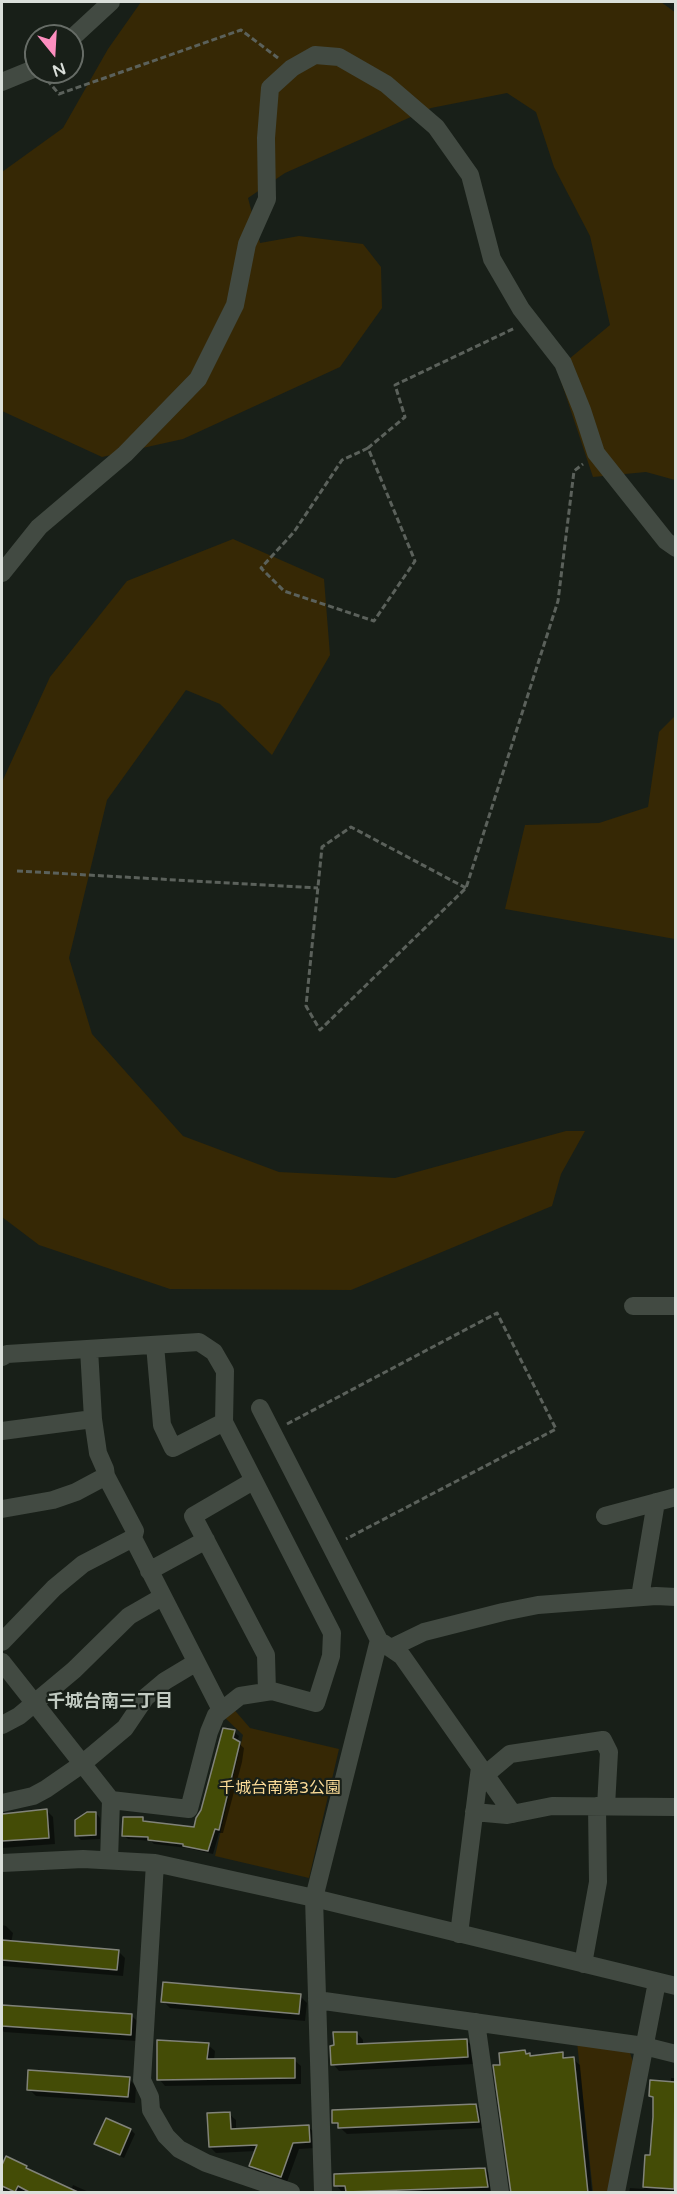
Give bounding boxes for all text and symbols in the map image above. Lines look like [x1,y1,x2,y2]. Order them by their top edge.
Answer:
north arrow [24,24,84,84]
text: N [50,58,68,81]
district label: 千城台南三丁目 [47,1691,173,1713]
park label: 千城台南第3公園 [219,1779,341,1799]

